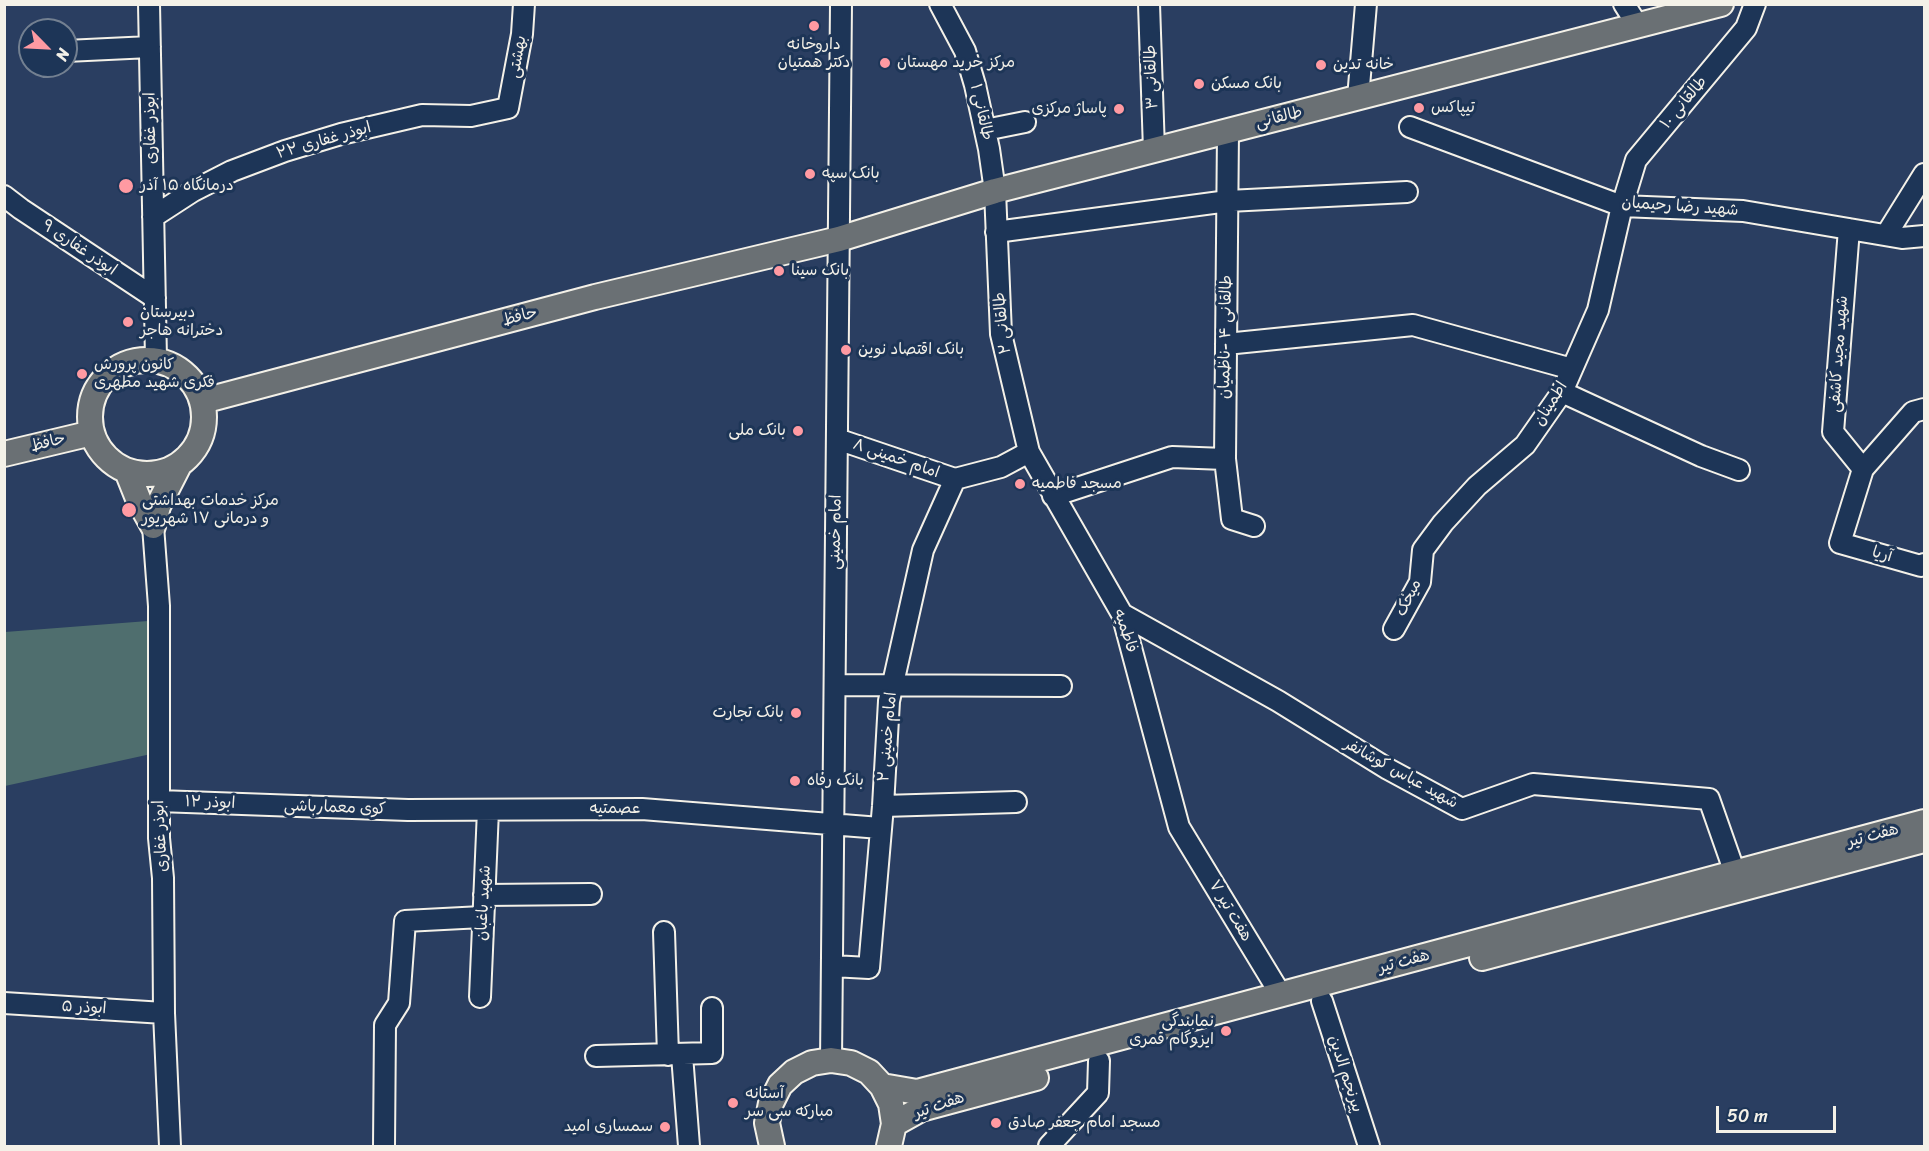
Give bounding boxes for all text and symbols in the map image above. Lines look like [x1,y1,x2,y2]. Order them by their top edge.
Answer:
north arrow [18,18,78,78]
marker: داروخانه دکتر همتیان [807,19,821,33]
street label: بهشتی [505,34,531,80]
place label: داروخانه دکتر همتیان [778,35,850,73]
text: N [48,44,79,66]
street label: طالقانی ۳ [1141,44,1163,110]
place label: مرکز خرید مهستان [897,53,1015,73]
place label: خانه تدین [1333,55,1394,75]
marker: مرکز خرید مهستان [878,56,892,70]
marker: خانه تدین [1314,58,1328,72]
street label: طالقانی ۱۰ [1656,73,1712,133]
place label: بانک مسکن [1211,74,1282,94]
marker: بانک مسکن [1192,77,1206,91]
street label: طالقانی ۱ [965,82,997,142]
street label: ابوذر غفاری [141,92,161,164]
place label: تیپاکس [1431,98,1475,118]
place label: پاساژ مرکزی [1032,99,1107,119]
marker: تیپاکس [1412,101,1426,115]
marker: پاساژ مرکزی [1112,102,1126,116]
street label: طالقانی [1254,103,1304,133]
street label: ابوذر غفاری ۲۲ [274,118,374,164]
place label: بانک سپه [822,164,880,184]
marker: بانک سپه [803,167,817,181]
place label: درمانگاه ۱۵ آذر [140,176,234,196]
marker: درمانگاه ۱۵ آذر [117,177,135,195]
street label: شهید رضا رحیمیان [1621,193,1739,221]
street label: ابوذر غفاری ۹ [38,216,120,280]
place label: بانک سینا [791,261,849,281]
marker: بانک سینا [772,264,786,278]
street label: طالقانی ۴ -ناظمیان [1215,275,1237,399]
street label: طالقانی ۲ [990,291,1016,355]
street label: شهید مجید کاشفی [1825,295,1853,413]
place label: دبیرستان دخترانه هاجر [140,303,223,341]
street label: حافظ [501,303,539,331]
marker: دبیرستان دخترانه هاجر [121,315,135,329]
place label: بانک اقتصاد نوین [858,340,964,360]
marker: بانک اقتصاد نوین [839,343,853,357]
place label: کانون پرورش فکری شهید مطهری [94,355,215,393]
marker: کانون پرورش فکری شهید مطهری [75,367,89,381]
street label: اطمینان [1530,378,1572,430]
place label: بانک ملی [729,421,786,441]
marker: بانک ملی [791,424,805,438]
street label: حافظ [29,429,67,457]
street label: امام خمینی ۸ [850,435,942,483]
place label: مسجد فاطمیه [1032,474,1122,494]
marker: مسجد فاطمیه [1013,477,1027,491]
place label: مرکز خدمات بهداشتی و درمانی ۱۷ شهریور [142,491,279,529]
street label: امام خمینی [826,494,846,570]
marker: مرکز خدمات بهداشتی و درمانی ۱۷ شهریور [120,501,138,519]
street label: آریا [1870,543,1894,567]
street label: میخک [1392,576,1426,620]
street label: فاطمیه [1109,607,1141,655]
street label: امام خمینی ۲ [875,691,901,783]
place label: بانک تجارت [712,703,784,723]
marker: بانک تجارت [789,706,803,720]
street label: شهید عباس کوشانفر [1341,735,1461,813]
place label: بانک رفاه [807,771,864,791]
marker: بانک رفاه [788,774,802,788]
street label: ابوذر ۱۲ [184,793,236,813]
street label: کوی معمارباشی [284,797,386,819]
street label: عصمتیه [590,799,640,819]
street label: ابوذر غفاری [150,800,172,872]
street label: هفت تیر [1845,820,1901,852]
street label: شهید باغبان [472,865,496,941]
street label: هفت تیر ۷ [1204,877,1256,945]
street label: هفت تیر [1376,946,1432,978]
street label: ابوذر ۵ [61,997,107,1019]
place label: نمایندگی ایزوگام قمری [1129,1012,1214,1050]
marker: نمایندگی ایزوگام قمری [1219,1024,1233,1038]
street label: پیرنجم الدین [1324,1033,1366,1115]
place label: آستانه مبارکه سی سر [745,1084,833,1122]
street label: هفت تیر [911,1088,967,1124]
scale bar [1719,1094,1839,1132]
marker: آستانه مبارکه سی سر [726,1096,740,1110]
text: 50 m [1727,1100,1768,1132]
place label: مسجد امام جعفر صادق [1008,1113,1161,1133]
marker: مسجد امام جعفر صادق [989,1116,1003,1130]
place label: سمساری امید [564,1117,653,1137]
marker: سمساری امید [658,1120,672,1134]

